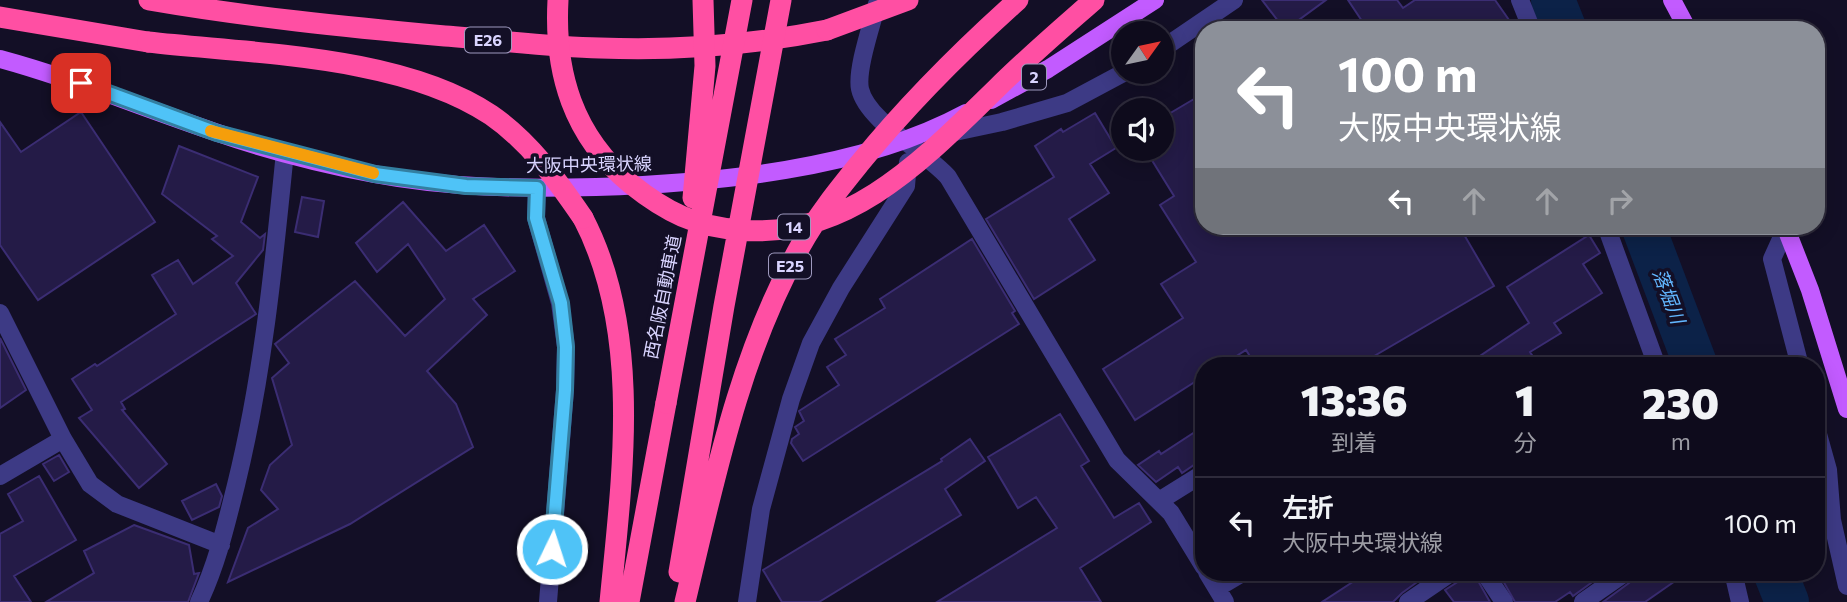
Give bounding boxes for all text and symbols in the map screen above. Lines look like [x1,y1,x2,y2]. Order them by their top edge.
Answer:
north arrow [1111,21,1174,84]
map controls [1111,21,1174,161]
road number: E26 [465,28,511,52]
text: 100 m [1338,42,1477,102]
icon: left [1223,49,1314,140]
pin [51,53,111,113]
icon: arrive [62,64,100,102]
road number: 2 [1022,64,1046,90]
button: sound [1111,98,1174,161]
text: 大阪中央環状線 [1338,106,1562,146]
street label: 大阪中央環状線 [526,152,652,176]
icon: left [1382,182,1420,220]
icon: ahead [1455,182,1493,220]
icon: ahead [1528,182,1566,220]
icon: right [1601,182,1639,220]
road number: 14 [778,215,810,240]
street label: 西名阪自動車道 [639,233,685,361]
road number: E25 [769,254,811,278]
water label: 落堀川 [1649,265,1691,328]
text: 13:36 [1301,373,1408,425]
text: 1 [1515,373,1535,425]
text: 230 [1642,376,1719,428]
text: m [1671,427,1691,455]
text: 到着 [1331,428,1377,456]
text: 分 [1513,428,1536,456]
text: 左折 [1282,491,1334,522]
icon: left [1223,504,1261,542]
text: 100 m [1724,507,1797,538]
position arrow [515,512,589,586]
text: 大阪中央環状線 [1282,528,1443,556]

